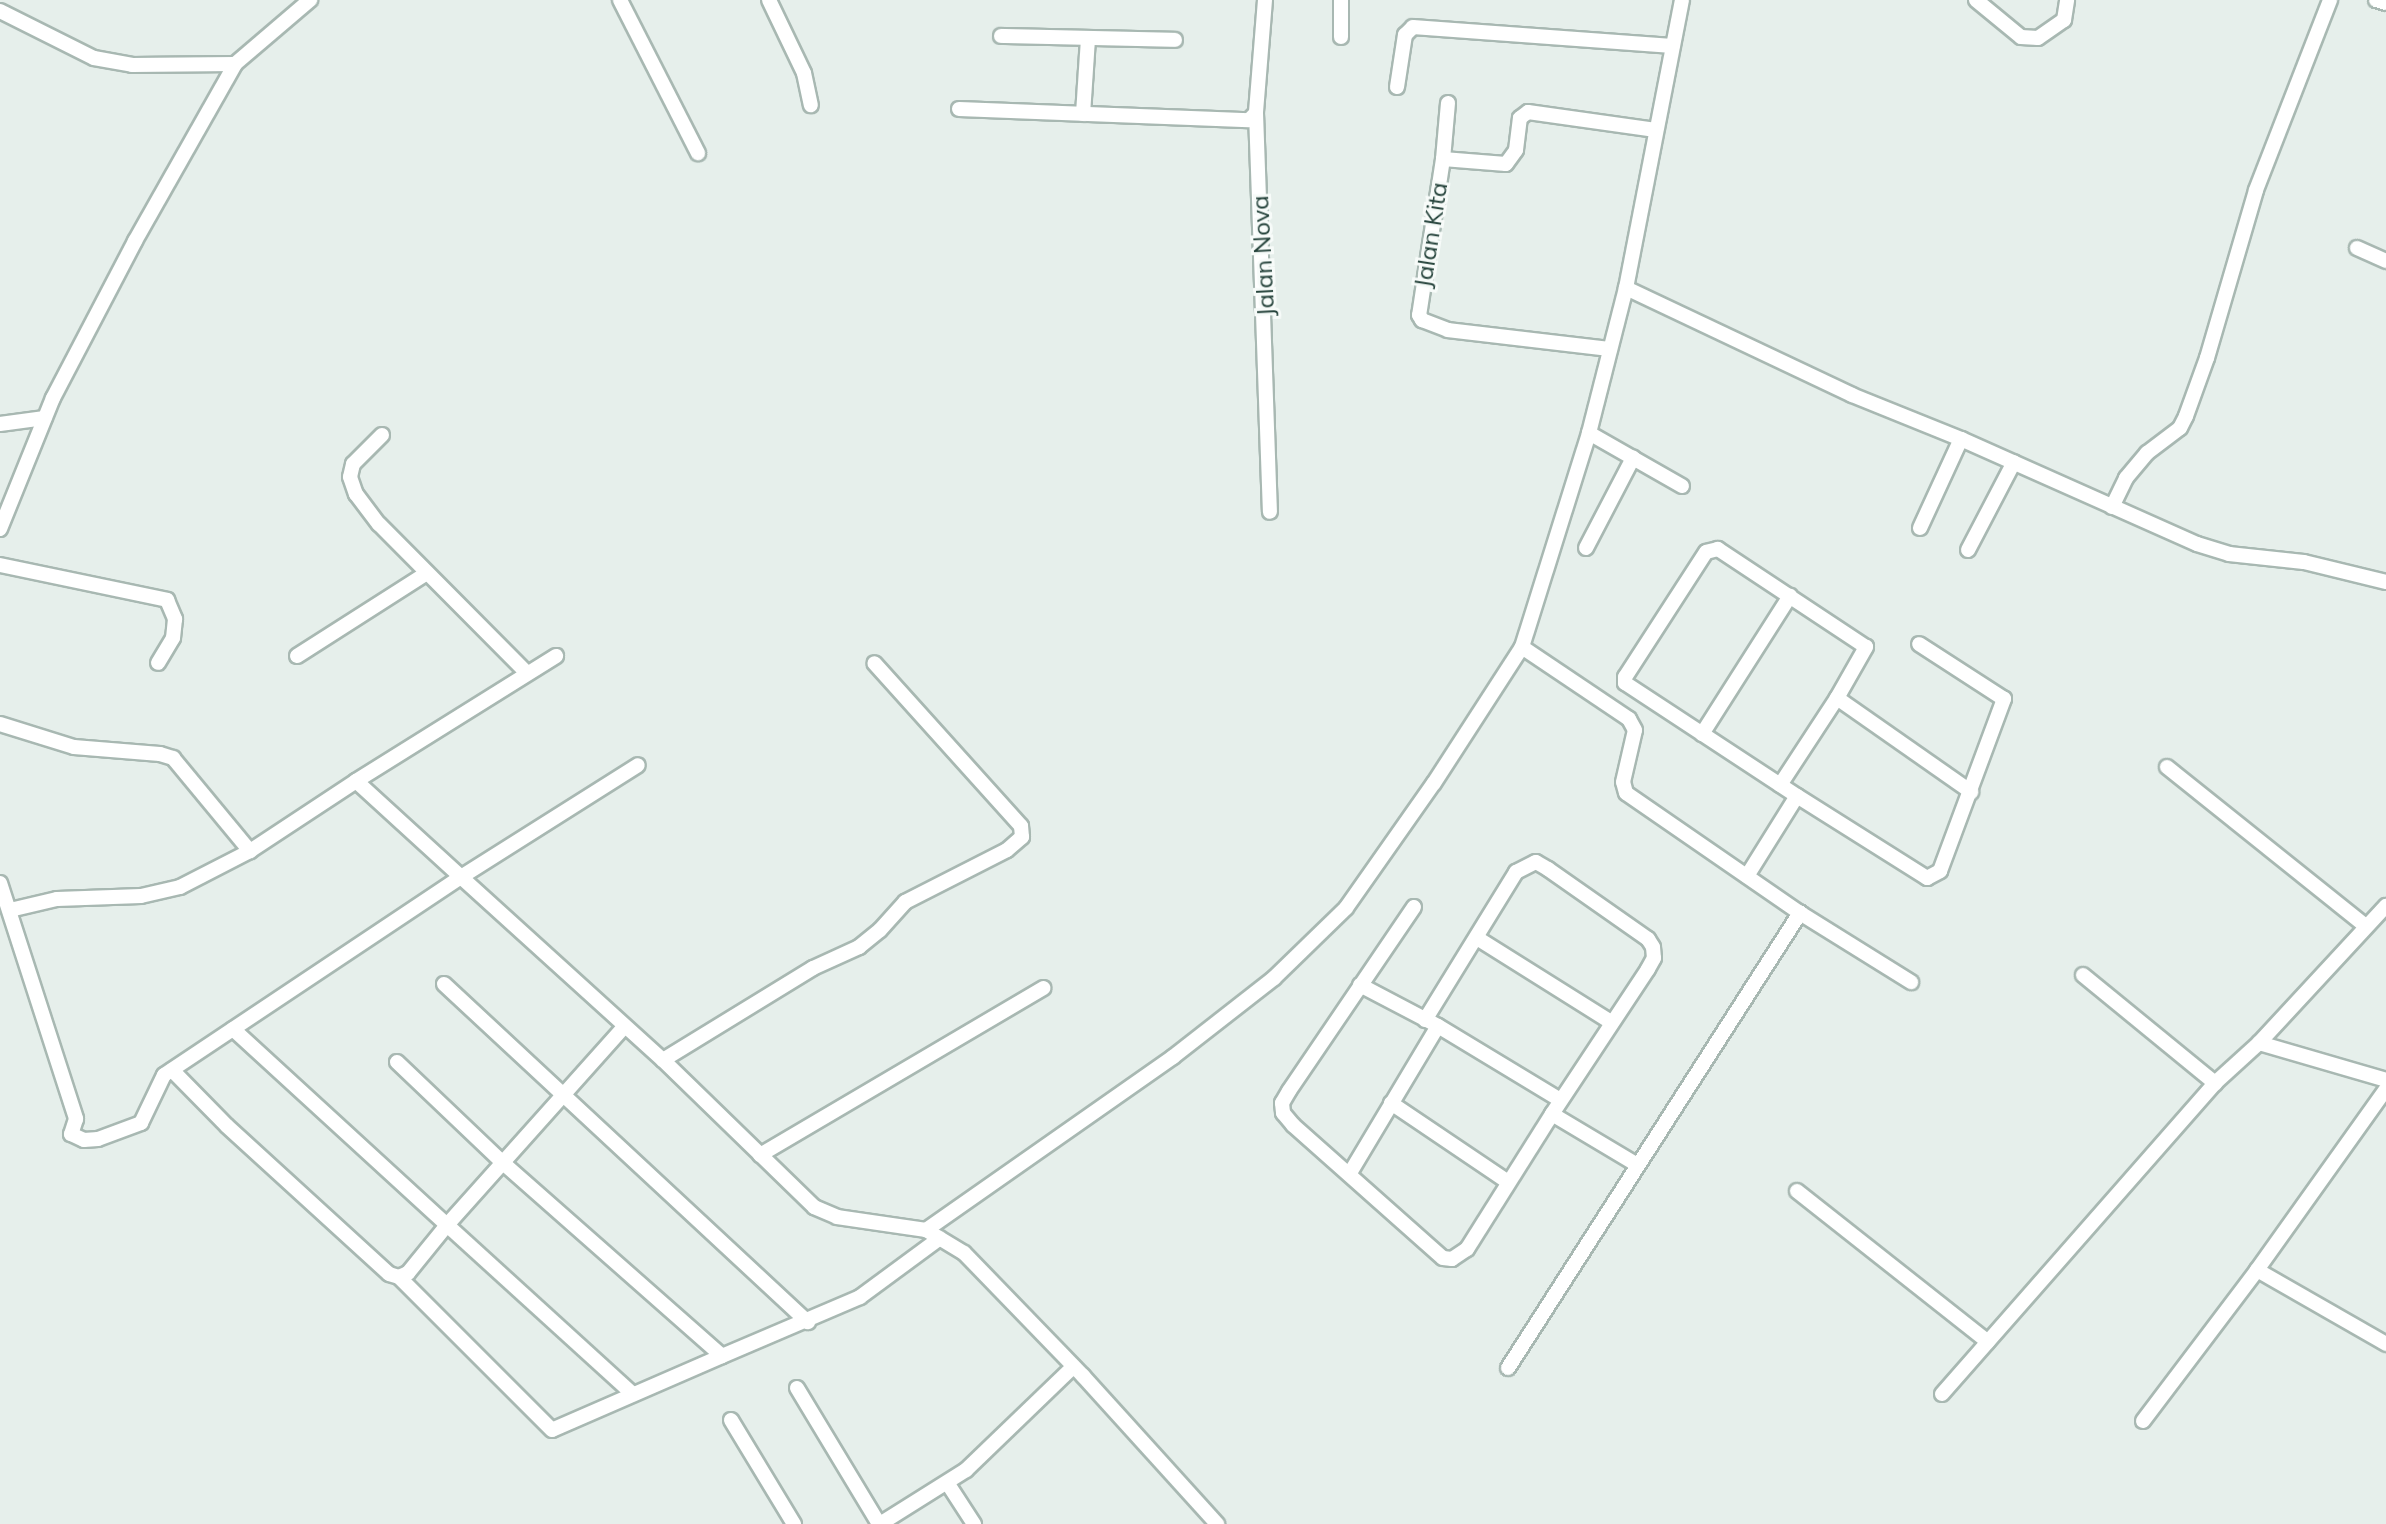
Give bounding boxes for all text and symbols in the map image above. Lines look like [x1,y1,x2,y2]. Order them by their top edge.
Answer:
street label: Jalan Kita [1408,180,1454,290]
street label: Jalan Nova [1245,195,1281,317]

